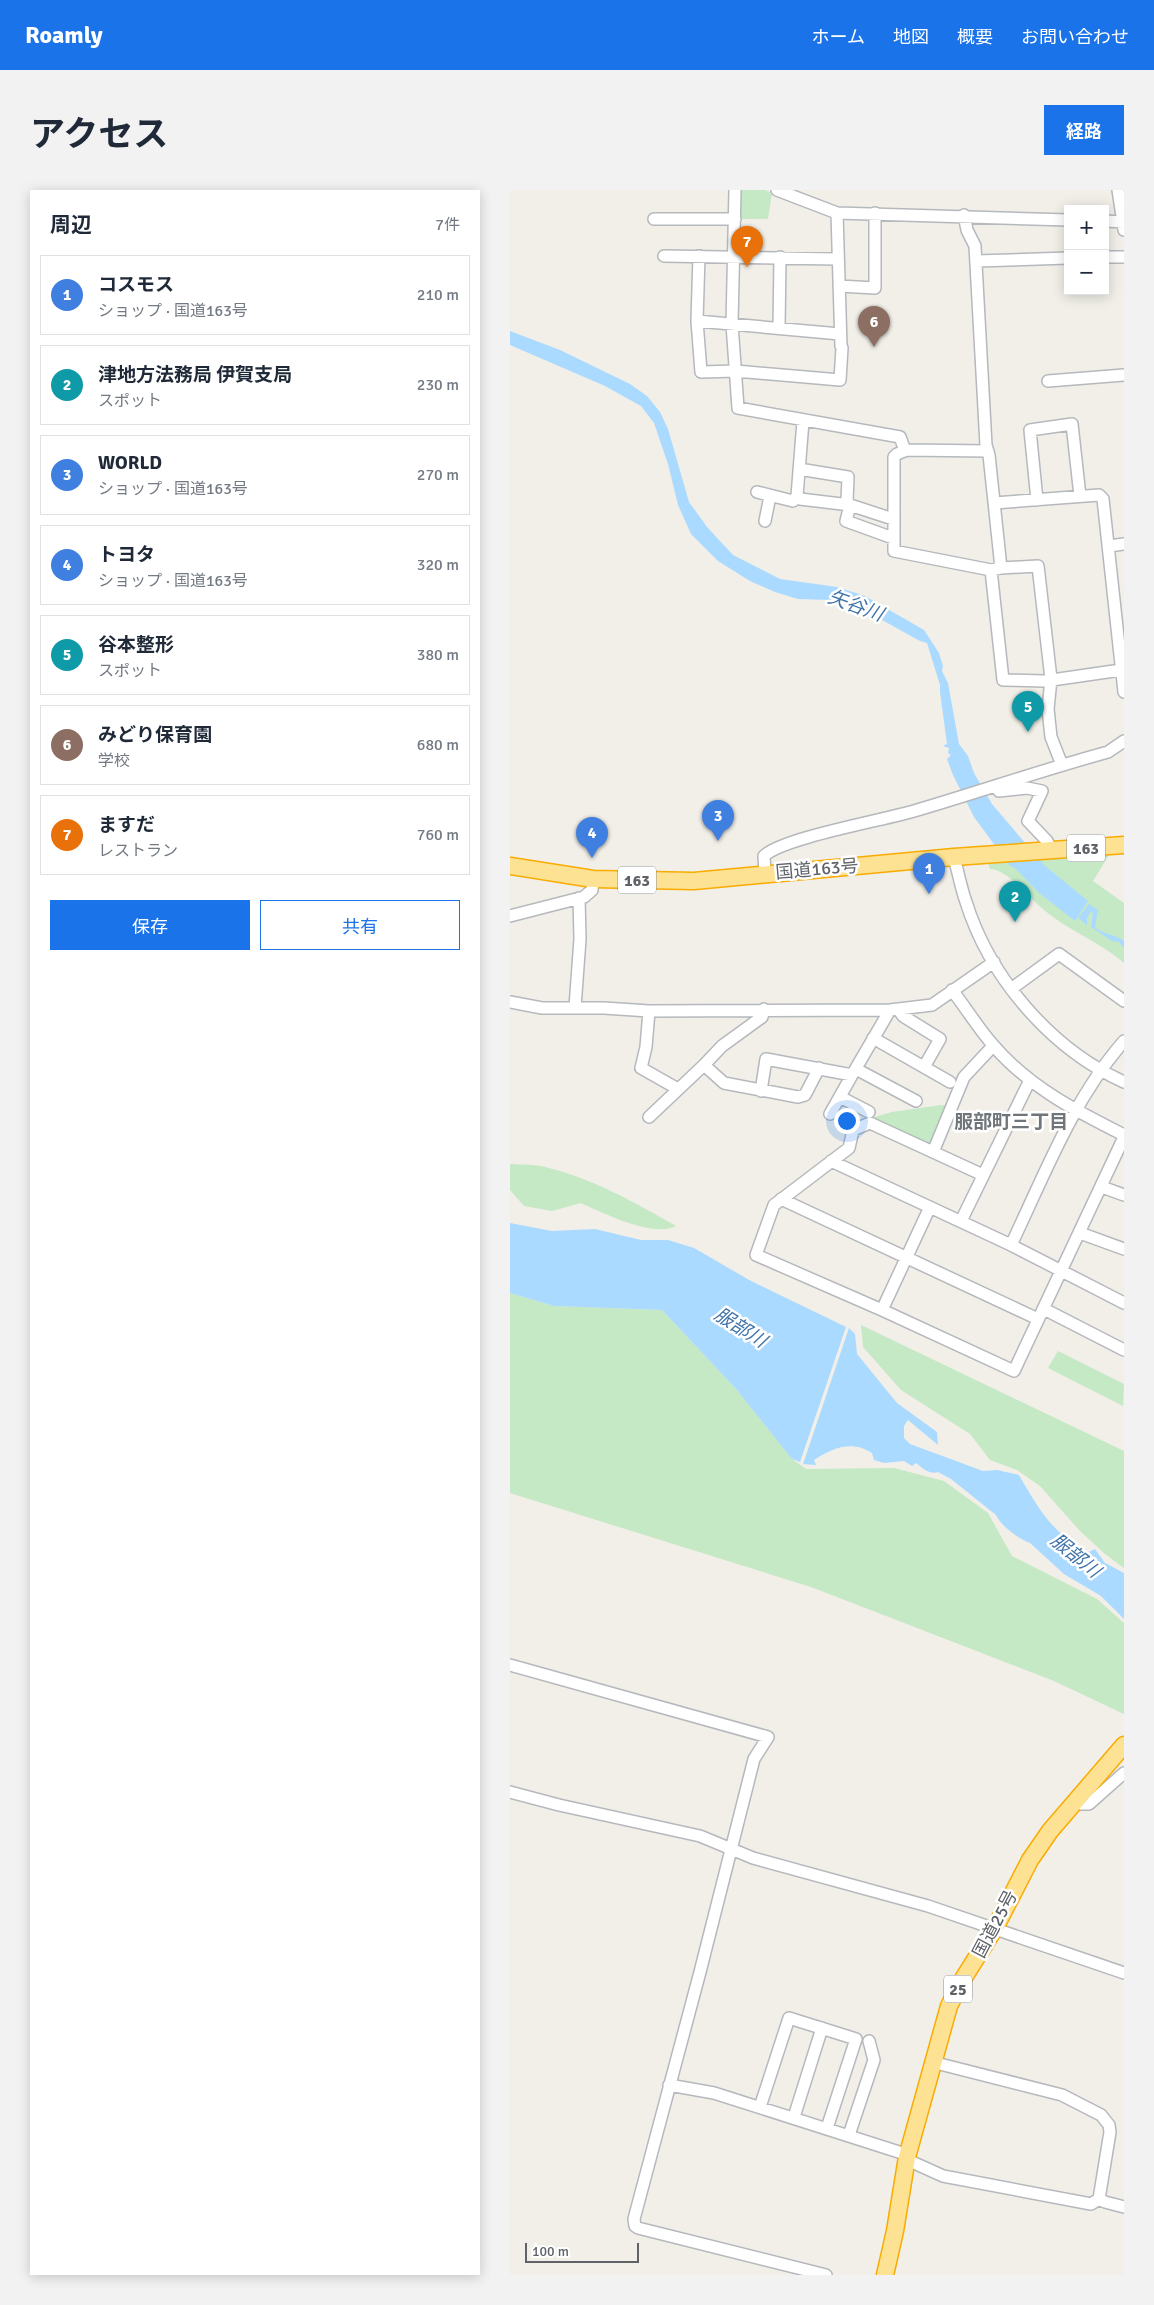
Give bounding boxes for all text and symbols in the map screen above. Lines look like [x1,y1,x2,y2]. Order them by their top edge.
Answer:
text: Roamly [25,20,103,50]
text: ホーム [812,26,865,48]
text: 地図 [893,26,929,48]
text: 概要 [957,26,993,48]
text: お問い合わせ [1021,26,1129,48]
button: 経路 [1044,105,1124,155]
text: アクセス [30,113,168,156]
map controls [1064,205,1109,295]
button: + [1064,205,1109,250]
text: 周辺 [50,212,92,238]
text: 7件 [435,215,460,235]
pin: 7 [731,226,763,267]
button: − [1064,250,1109,295]
text: コスモス [98,273,174,297]
text: 1 [63,285,71,305]
text: 210 m [417,285,459,305]
text: ショップ · 国道163号 [98,301,248,321]
pin: 6 [858,306,890,347]
text: 津地方法務局 伊賀支局 [98,363,292,387]
text: 2 [63,375,71,395]
text: 230 m [417,375,459,395]
text: スポット [98,391,162,411]
text: WORLD [98,451,162,475]
text: 3 [63,465,71,485]
text: 270 m [417,465,459,485]
text: ショップ · 国道163号 [98,479,248,499]
text: トヨタ [98,543,155,567]
text: 4 [63,555,71,575]
text: 320 m [417,555,459,575]
text: ショップ · 国道163号 [98,571,248,591]
water label: 矢谷川 [825,585,888,628]
text: 谷本整形 [98,633,174,657]
text: 5 [63,645,71,665]
text: 380 m [417,645,459,665]
text: スポット [98,661,162,681]
pin: 5 [1012,691,1044,732]
text: みどり保育園 [98,723,212,747]
text: 6 [63,735,71,755]
text: 680 m [417,735,459,755]
text: 学校 [98,751,130,771]
pin: 3 [702,800,734,841]
text: ますだ [98,813,155,837]
pin: 4 [576,817,608,858]
text: 7 [63,825,71,845]
text: 760 m [417,825,459,845]
road number: 163 [1067,834,1105,861]
text: レストラン [98,841,178,861]
pin: 1 [913,853,945,894]
street label: 国道163号 [775,854,859,884]
road number: 163 [618,866,656,894]
pin: 2 [999,881,1031,922]
button: 保存 [50,900,250,950]
button: 共有 [260,900,460,950]
your location [834,1108,860,1134]
district label: 服部町三丁目 [954,1110,1068,1134]
water label: 服部川 [710,1303,773,1354]
water label: 服部川 [1046,1529,1107,1584]
street label: 国道25号 [968,1886,1022,1962]
road number: 25 [944,1976,972,2002]
scale bar [525,2240,639,2263]
text: 100 m [532,2243,569,2260]

